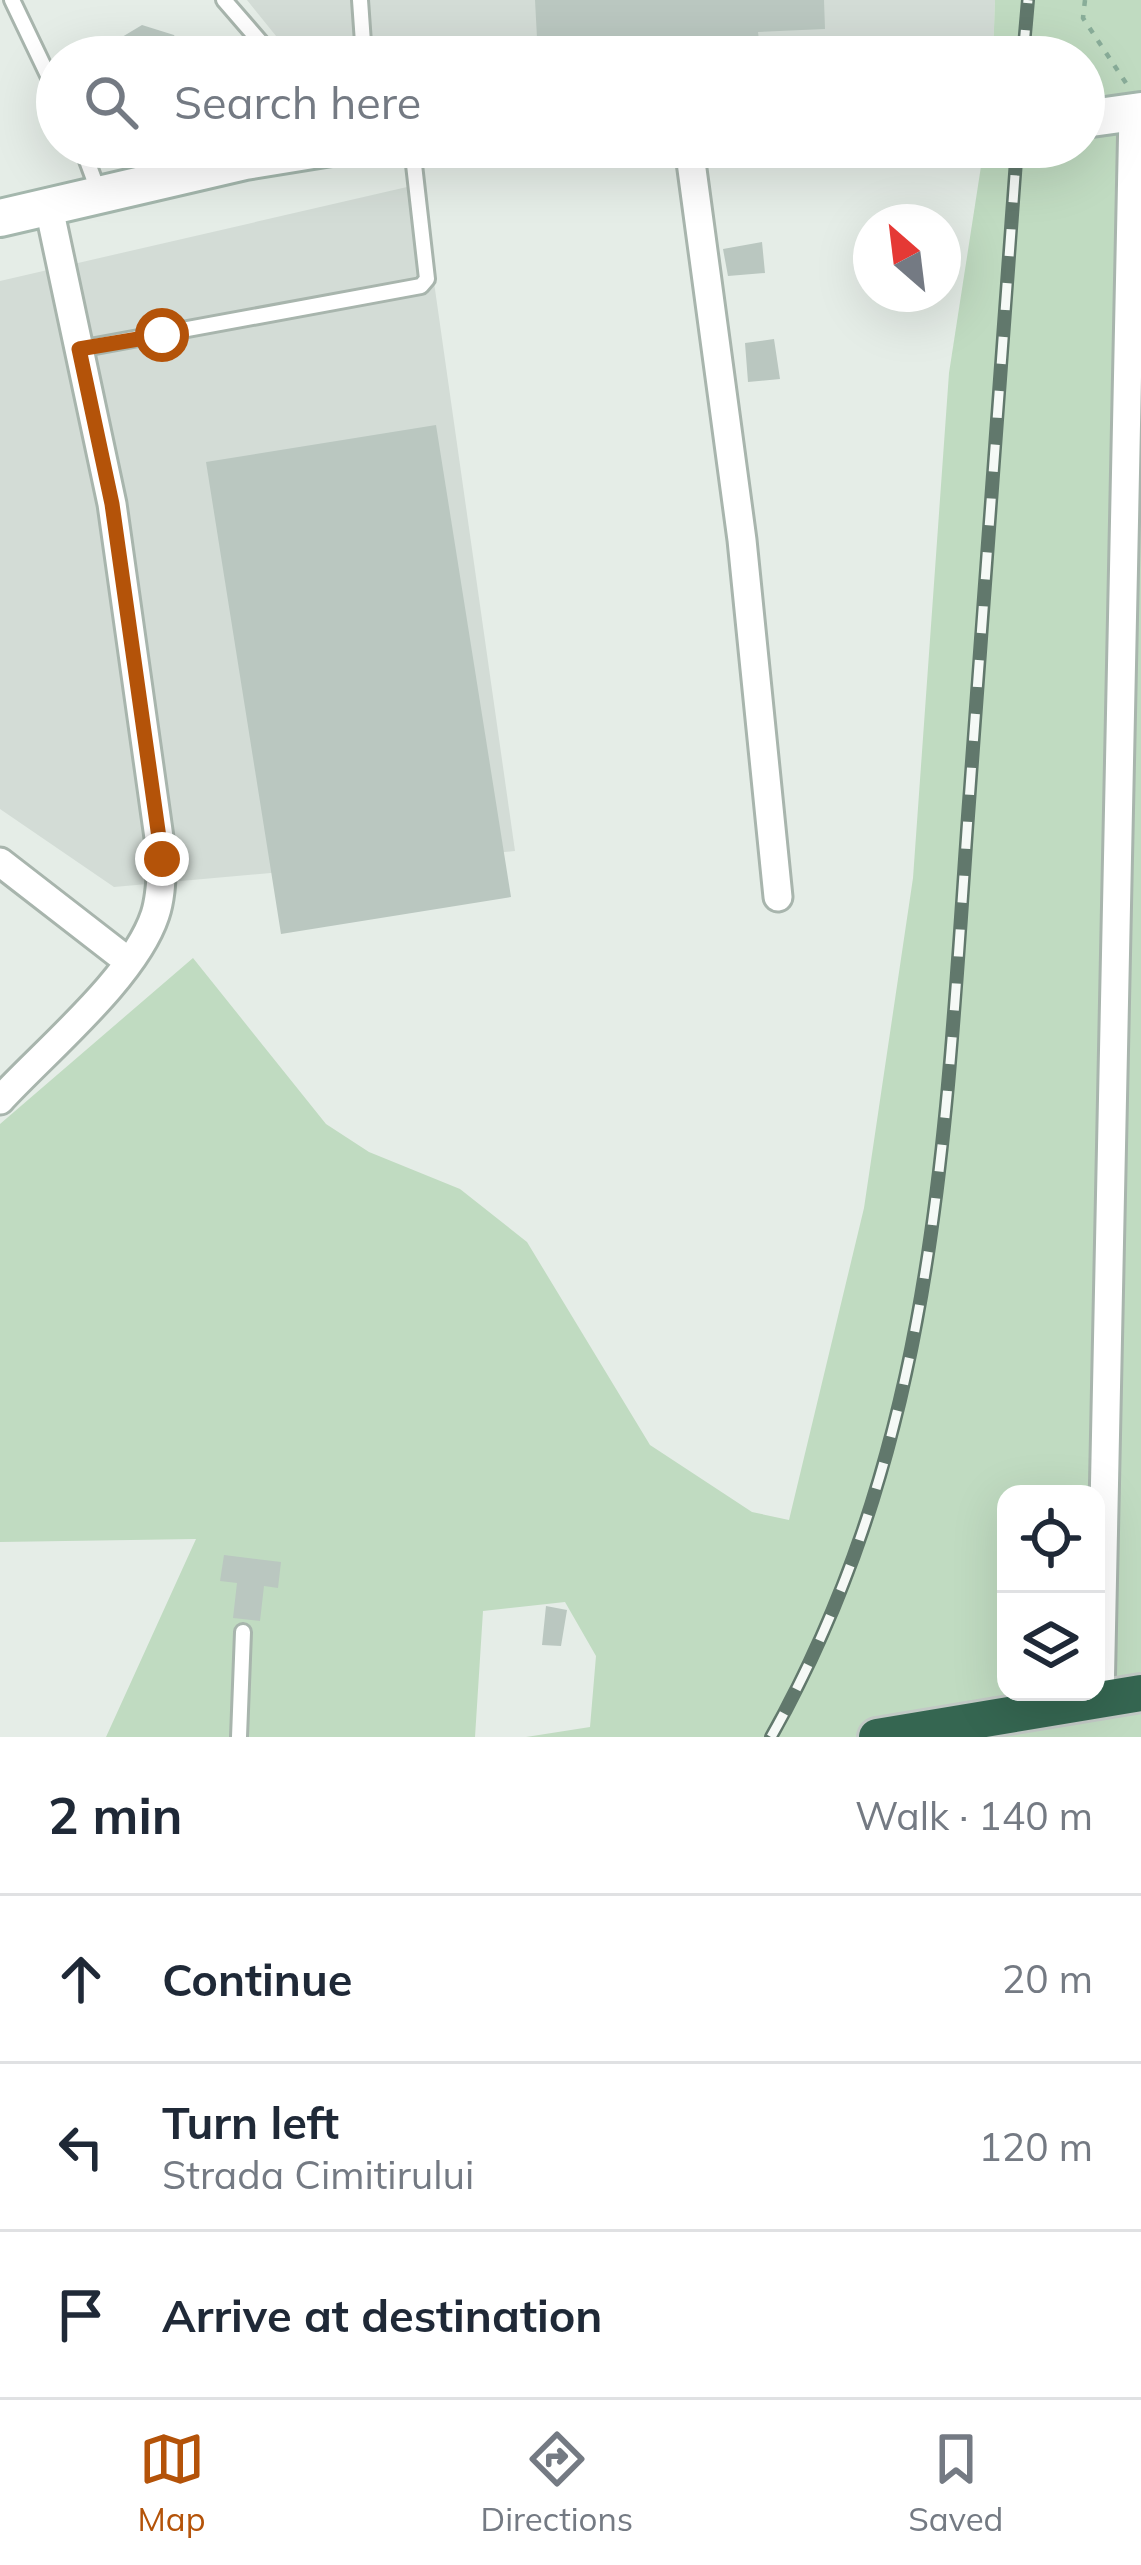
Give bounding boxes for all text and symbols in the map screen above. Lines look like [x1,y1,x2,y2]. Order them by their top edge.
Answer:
search box [36,36,1105,168]
icon: search [78,69,144,135]
text: Search here [174,74,421,130]
north arrow [853,204,961,312]
route start [135,308,189,362]
route end [135,832,189,886]
map controls [997,1485,1105,1701]
button: locate [997,1485,1105,1593]
button: layers [997,1593,1105,1701]
text: 2 min [48,1783,183,1847]
text: Walk · 140 m [855,1791,1093,1840]
icon: ahead [48,1946,114,2012]
text: Continue [162,1951,352,2007]
text: 20 m [1002,1954,1093,2003]
text: Turn left [162,2094,339,2150]
icon: left [48,2114,114,2180]
text: 120 m [978,2122,1093,2171]
text: Strada Cimitirului [162,2150,474,2199]
icon: arrive [48,2282,114,2348]
text: Arrive at destination [162,2287,602,2343]
tab: Map [138,2426,205,2539]
tab: Directions [481,2426,633,2539]
tab: Saved [908,2426,1003,2539]

